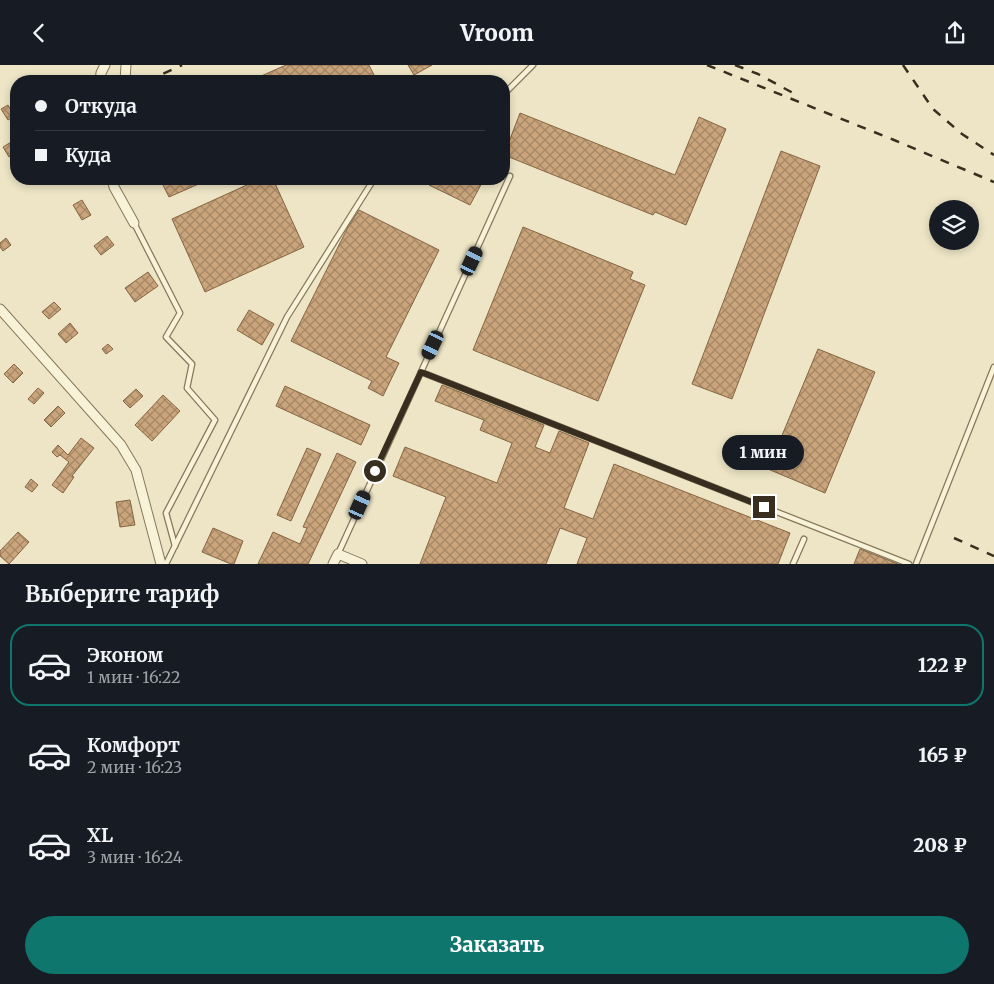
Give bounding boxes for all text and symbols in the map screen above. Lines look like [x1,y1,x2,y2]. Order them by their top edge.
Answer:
icon: back [25,19,53,47]
text: Vroom [460,19,534,47]
icon: share [941,19,969,47]
text: Откуда [65,94,137,118]
text: Куда [65,143,111,167]
map controls [929,200,979,250]
button: layers [929,200,979,250]
car [458,244,485,278]
car [419,328,446,362]
callout: 1 мин [723,435,805,469]
text: 1 мин [739,442,787,462]
route start [364,460,386,482]
car [347,488,372,522]
route end [753,496,775,518]
text: Выберите тариф [25,580,219,608]
icon: car [27,643,72,688]
text: Эконом [87,643,163,667]
text: 122 ₽ [918,653,967,677]
text: 1 мин · 16:22 [87,667,181,687]
icon: car [27,733,72,778]
text: Комфорт [87,733,180,757]
text: 165 ₽ [918,743,967,767]
text: 2 мин · 16:23 [87,757,182,777]
icon: car [27,823,72,868]
text: XL [87,823,113,847]
text: 208 ₽ [913,833,967,857]
text: 3 мин · 16:24 [87,847,183,867]
button: Заказать [25,916,969,974]

